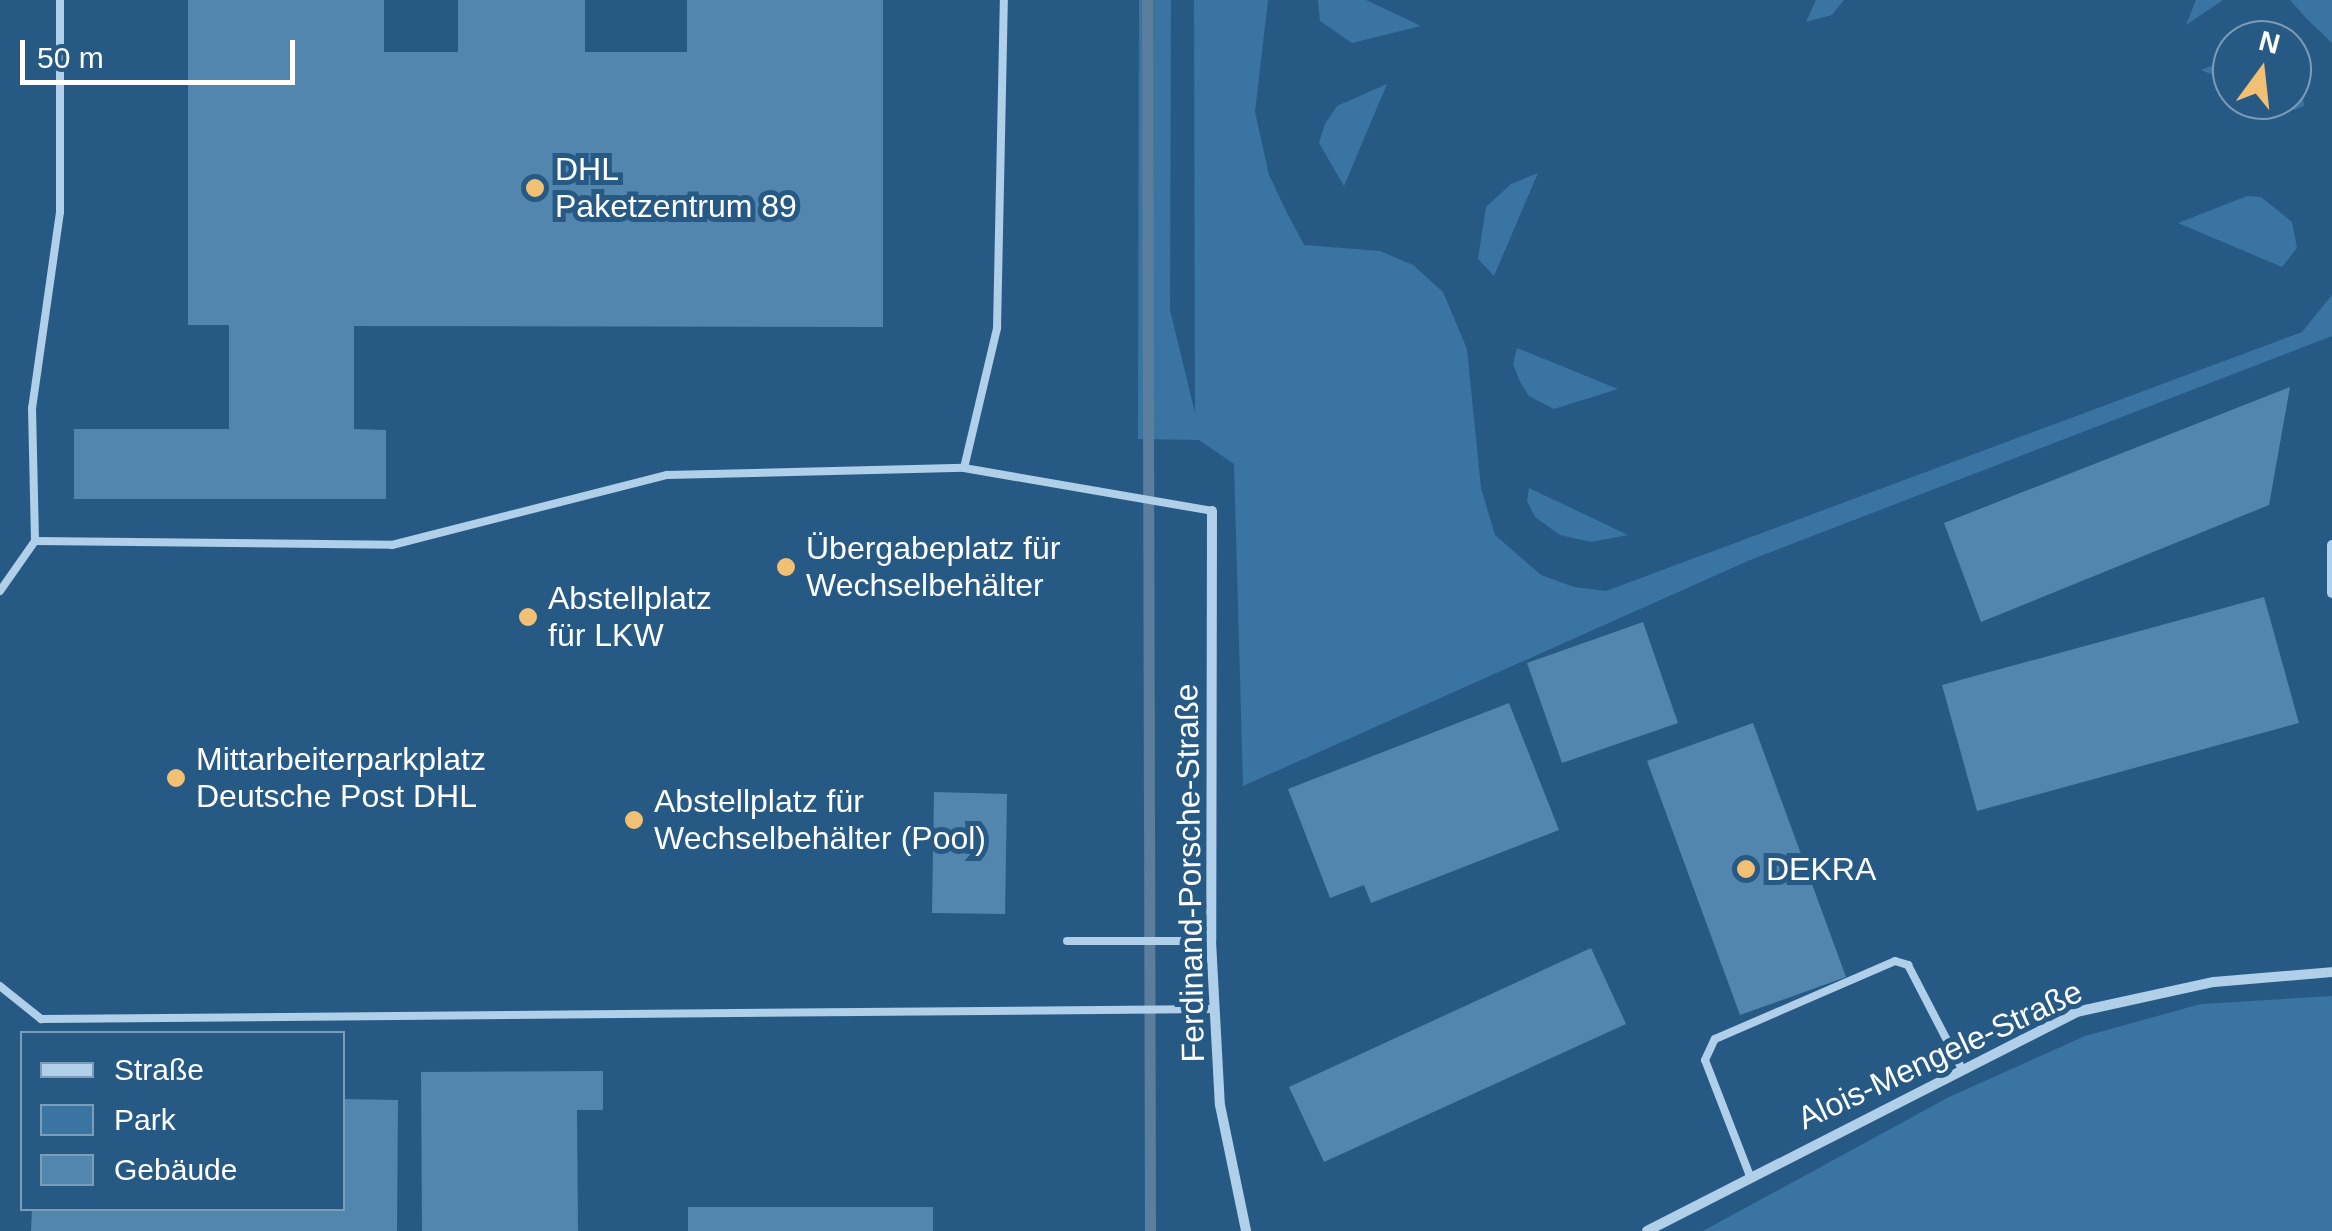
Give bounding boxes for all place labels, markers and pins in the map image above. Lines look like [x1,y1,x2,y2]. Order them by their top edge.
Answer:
place label: DHL Paketzentrum 89 [555,151,797,226]
marker: DHL Paketzentrum 89 [524,177,546,199]
place label: Übergabeplatz für Wechselbehälter [806,530,1060,605]
marker: Übergabeplatz für Wechselbehälter [775,556,797,578]
place label: Abstellplatz für LKW [548,580,712,655]
marker: Abstellplatz für LKW [517,606,539,628]
place label: Mittarbeiterparkplatz Deutsche Post DHL [196,741,486,816]
marker: Mittarbeiterparkplatz Deutsche Post DHL [165,767,187,789]
place label: Abstellplatz für Wechselbehälter (Pool) [654,783,986,858]
marker: Abstellplatz für Wechselbehälter (Pool) [623,809,645,831]
place label: DEKRA [1766,850,1876,888]
marker: DEKRA [1735,858,1757,880]

